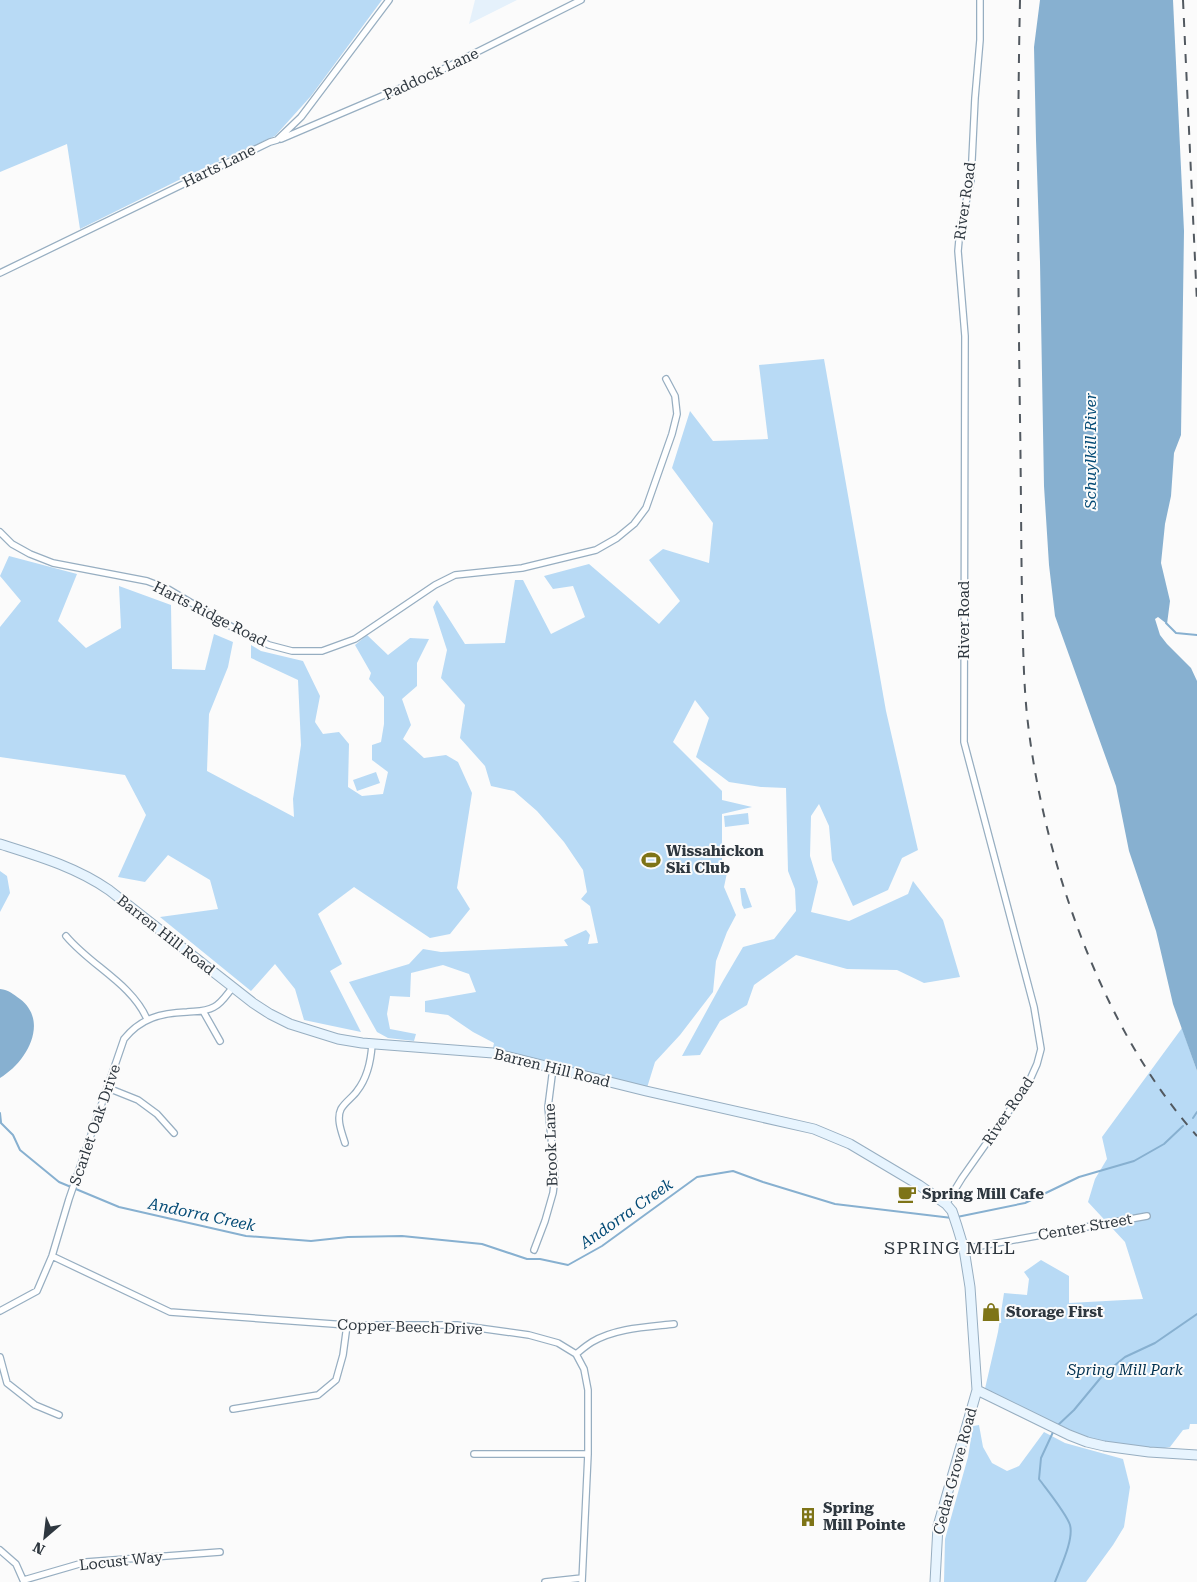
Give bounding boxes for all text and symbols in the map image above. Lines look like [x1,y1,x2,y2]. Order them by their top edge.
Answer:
street label: Paddock Lane [381,44,481,104]
street label: Harts Lane [180,141,258,191]
street label: River Road [951,160,979,241]
water label: Schuylkill River [1081,392,1100,510]
street label: Harts Ridge Road [150,578,270,651]
street label: River Road [955,580,973,659]
place label: Wissahickon Ski Club [666,842,764,877]
sports icon: Wissahickon Ski Club [640,849,662,871]
street label: Barren Hill Road [113,891,219,979]
street label: Barren Hill Road [492,1045,612,1091]
street label: Scarlet Oak Drive [66,1062,124,1188]
street label: River Road [979,1073,1038,1149]
street label: Brook Lane [541,1103,561,1187]
water label: Andorra Creek [575,1174,677,1253]
cafe icon: Spring Mill Cafe [896,1183,918,1205]
place label: Spring Mill Cafe [922,1185,1044,1203]
water label: Andorra Creek [146,1194,257,1235]
street label: Center Street [1036,1210,1134,1244]
district label: SPRING MILL [884,1237,1016,1258]
shop icon: Storage First [980,1301,1002,1323]
place label: Storage First [1006,1303,1103,1321]
street label: Copper Beech Drive [337,1315,483,1339]
park label: Spring Mill Park [1066,1361,1184,1379]
street label: Cedar Grove Road [929,1405,981,1536]
place label: Spring Mill Pointe [823,1499,906,1534]
building icon: Spring Mill Pointe [797,1506,819,1528]
north arrow [20,1512,70,1562]
text: N [30,1539,47,1558]
street label: Locust Way [78,1548,164,1574]

